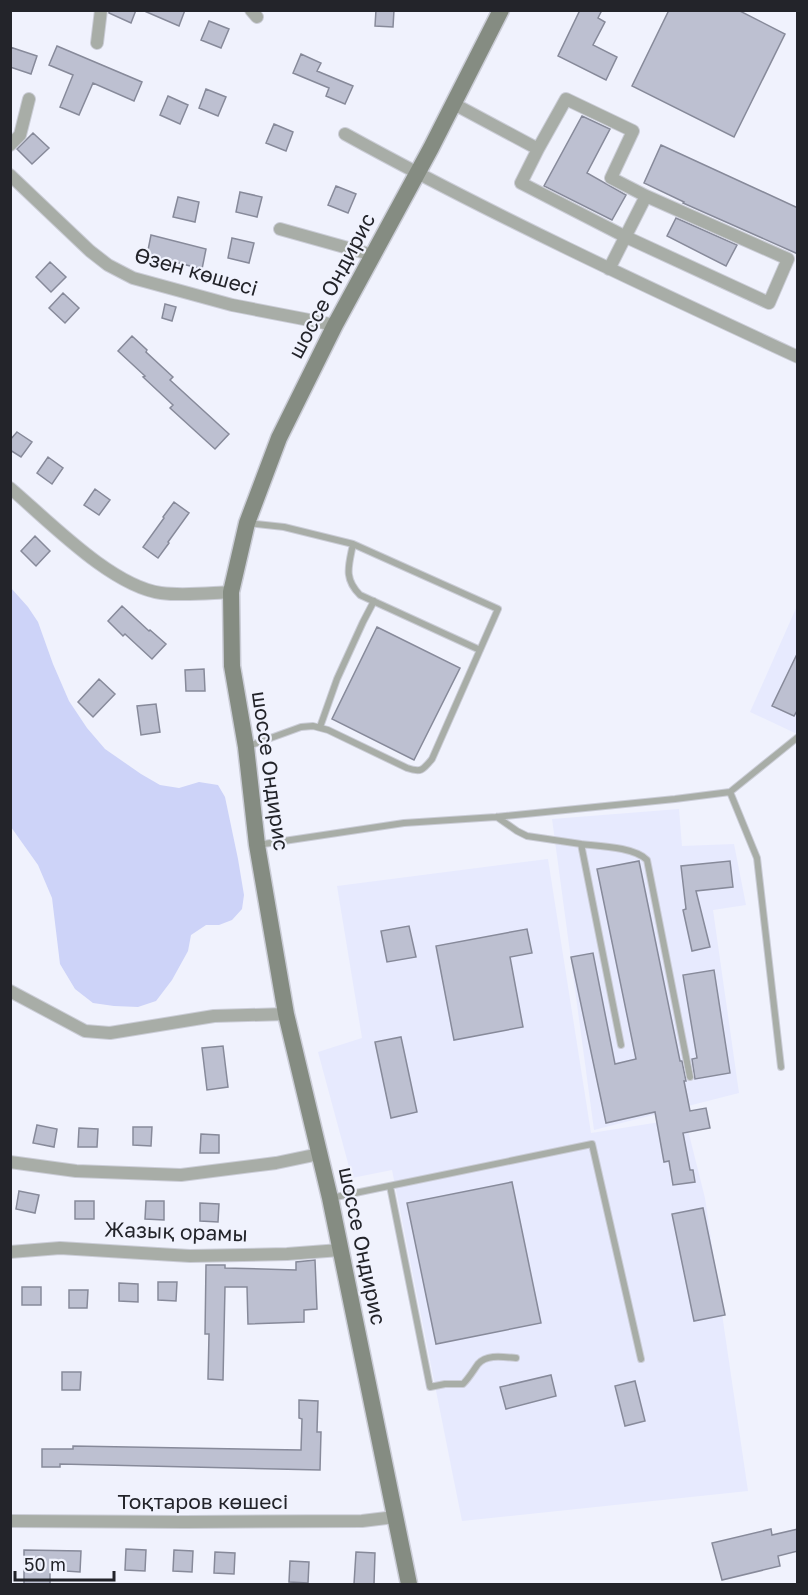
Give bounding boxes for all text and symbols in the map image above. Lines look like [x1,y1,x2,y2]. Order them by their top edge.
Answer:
street label: шоссе Ондирис [282,208,380,363]
street label: Өзен көшесі [131,241,261,301]
street label: шоссе Ондирис [247,689,295,852]
street label: шоссе Ондирис [334,1164,392,1327]
street label: Жазық орамы [104,1216,248,1246]
street label: Тоқтаров көшесі [118,1488,288,1514]
scale bar [15,1544,114,1582]
text: 50 m [24,1553,66,1575]

